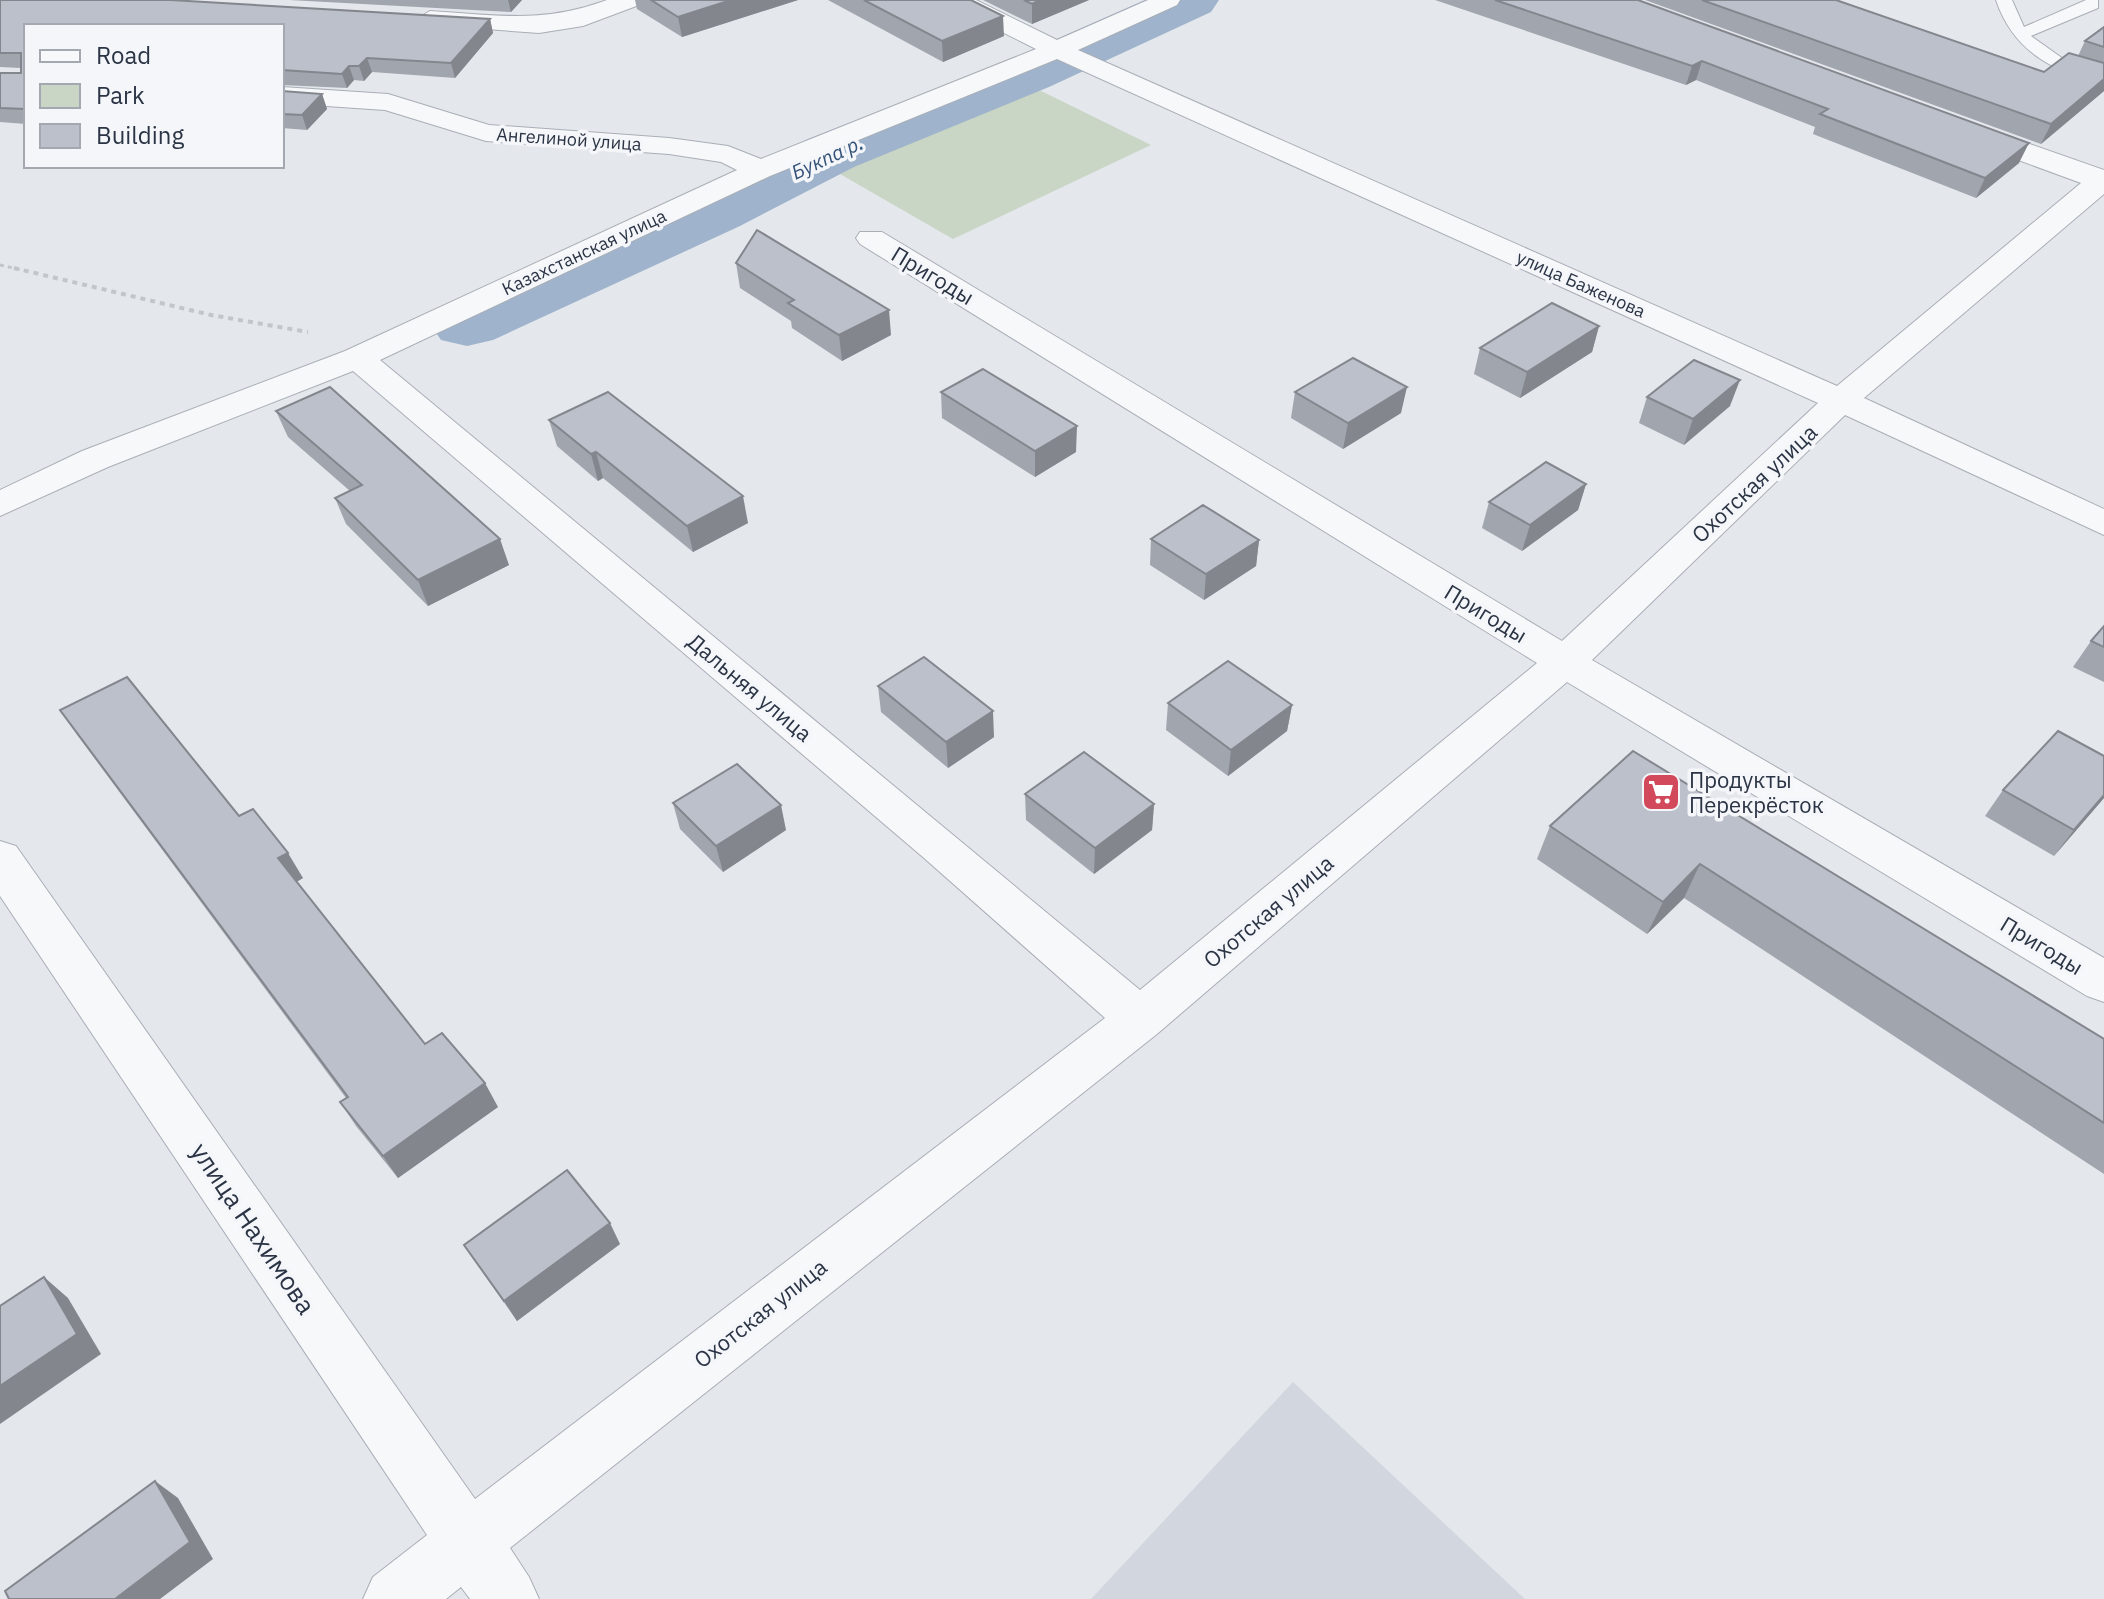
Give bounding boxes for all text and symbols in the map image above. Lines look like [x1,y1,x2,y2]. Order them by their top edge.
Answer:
legend [24,24,284,168]
text: Road [96,39,151,71]
text: Park [96,79,145,111]
text: Building [96,119,184,151]
street label: Ангелиной улица [496,122,643,156]
water label: Букпа р. [787,129,867,185]
street label: Казахстанская улица [498,204,670,300]
street label: Пригоды [886,239,980,311]
street label: улица Баженова [1513,245,1649,323]
street label: Охотская улица [1685,417,1823,549]
street label: Пригоды [1439,577,1533,649]
street label: Дальняя улица [682,626,819,748]
place label: Продукты Перекрёсток [1689,765,1824,819]
supermarket icon: Продукты Перекрёсток [1640,771,1682,813]
street label: Охотская улица [1197,848,1339,974]
street label: Пригоды [1995,909,2089,981]
street label: улица Нахимова [184,1136,324,1320]
street label: Охотская улица [688,1252,833,1374]

